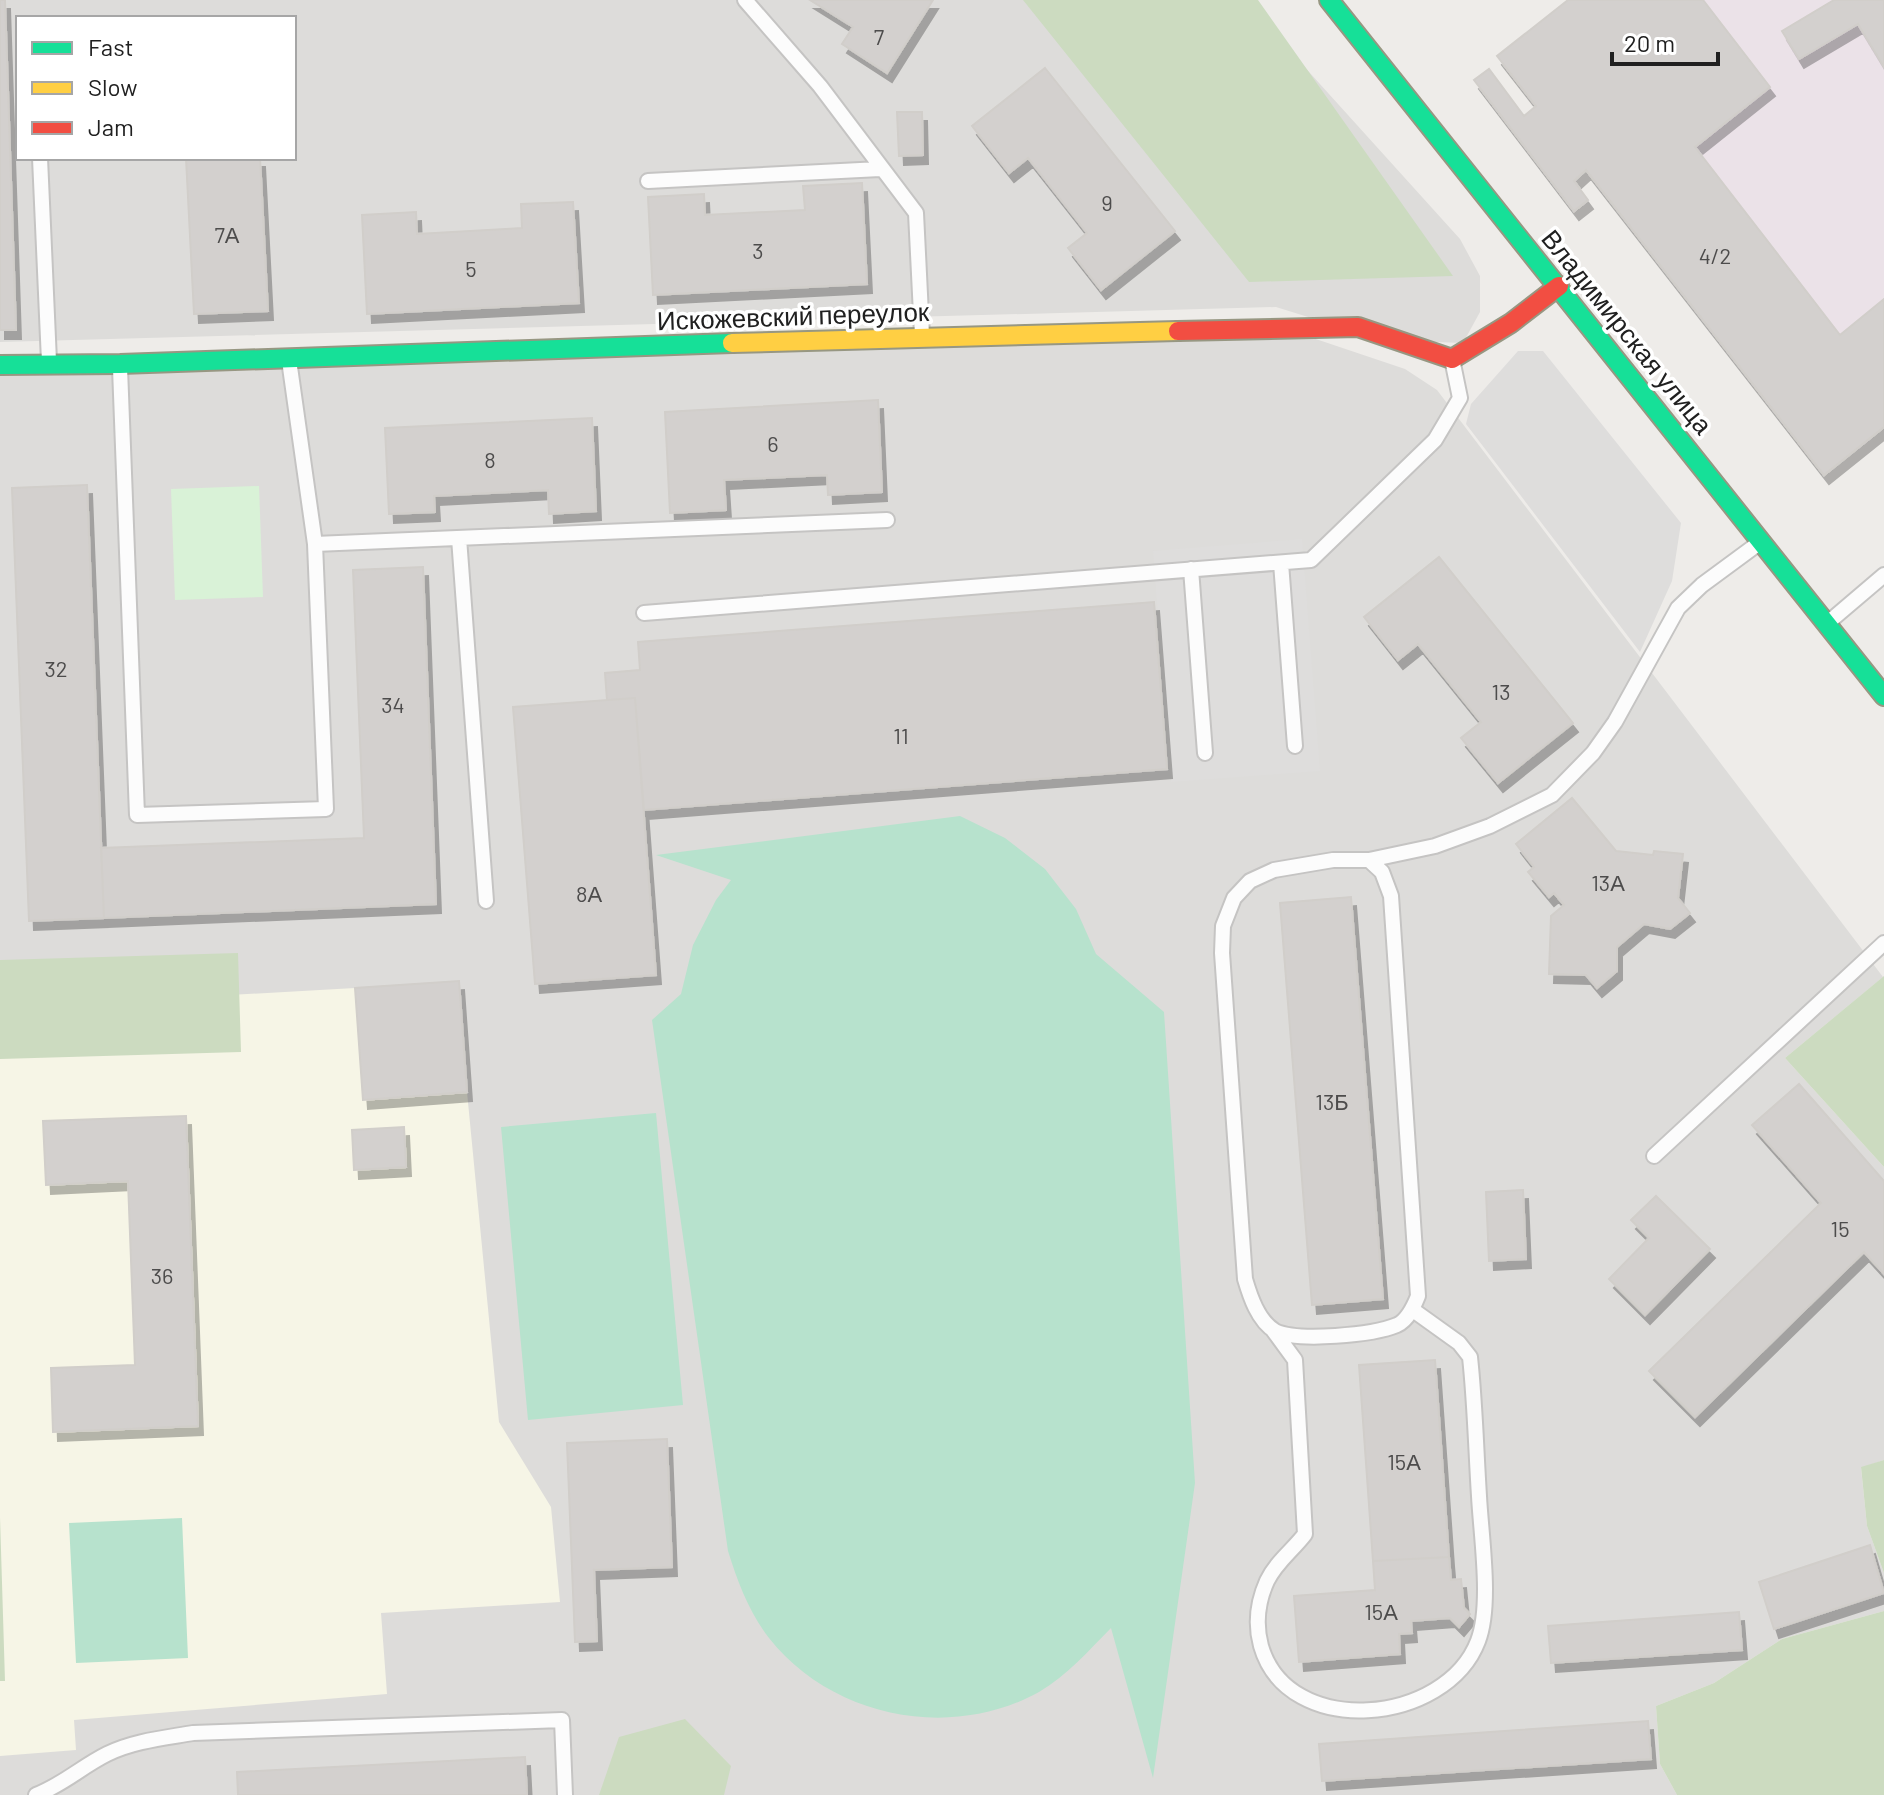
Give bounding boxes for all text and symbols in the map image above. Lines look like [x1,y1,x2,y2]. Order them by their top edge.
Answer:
legend [16,16,296,160]
scale bar [1612,16,1718,66]
house number: 7 [874,23,884,49]
text: 20 m [1624,28,1675,57]
text: Fast [88,32,133,61]
text: Slow [88,72,137,101]
text: Jam [88,112,134,141]
house number: 9 [1101,189,1113,215]
house number: 7А [214,221,240,247]
street label: Владимирская улица [1536,223,1720,440]
house number: 3 [752,237,764,263]
house number: 4/2 [1699,242,1731,268]
house number: 5 [465,255,477,281]
street label: Искожевский переулок [656,295,930,335]
house number: 6 [767,430,779,456]
house number: 8 [484,446,496,472]
house number: 32 [44,655,68,681]
house number: 13 [1491,678,1511,704]
house number: 34 [381,691,405,717]
house number: 11 [893,722,909,748]
house number: 13А [1591,869,1625,895]
house number: 8А [576,880,602,906]
house number: 13Б [1315,1088,1349,1114]
house number: 15 [1830,1215,1850,1241]
house number: 36 [151,1262,173,1288]
house number: 15А [1387,1448,1421,1474]
house number: 15А [1364,1598,1398,1624]

